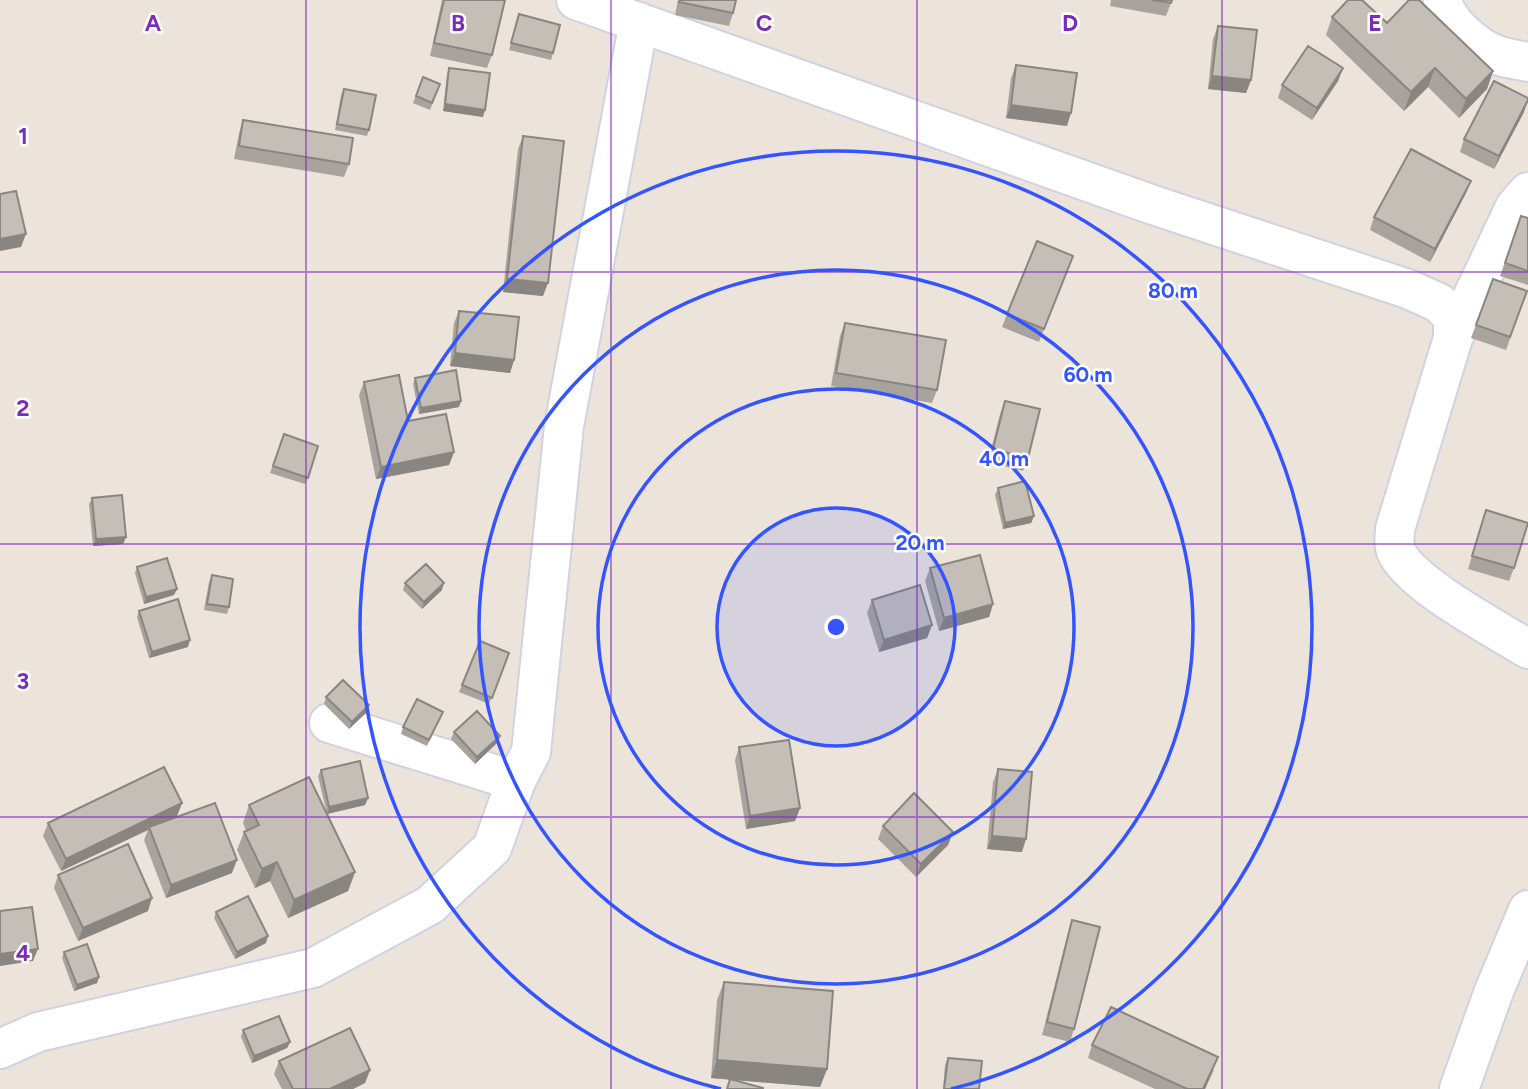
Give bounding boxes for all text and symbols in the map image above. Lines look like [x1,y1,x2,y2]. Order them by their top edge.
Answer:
text: A [145,9,162,37]
text: B [451,9,465,37]
text: C [756,9,773,37]
text: D [1062,9,1078,37]
text: E [1368,9,1382,37]
text: 1 [18,122,28,150]
text: 80 m [1148,278,1198,303]
text: 60 m [1063,362,1113,387]
text: 2 [16,394,30,422]
text: 40 m [979,446,1029,471]
text: 20 m [895,530,945,555]
centre of rings [824,615,848,639]
text: 3 [17,667,29,695]
text: 4 [16,939,30,967]

